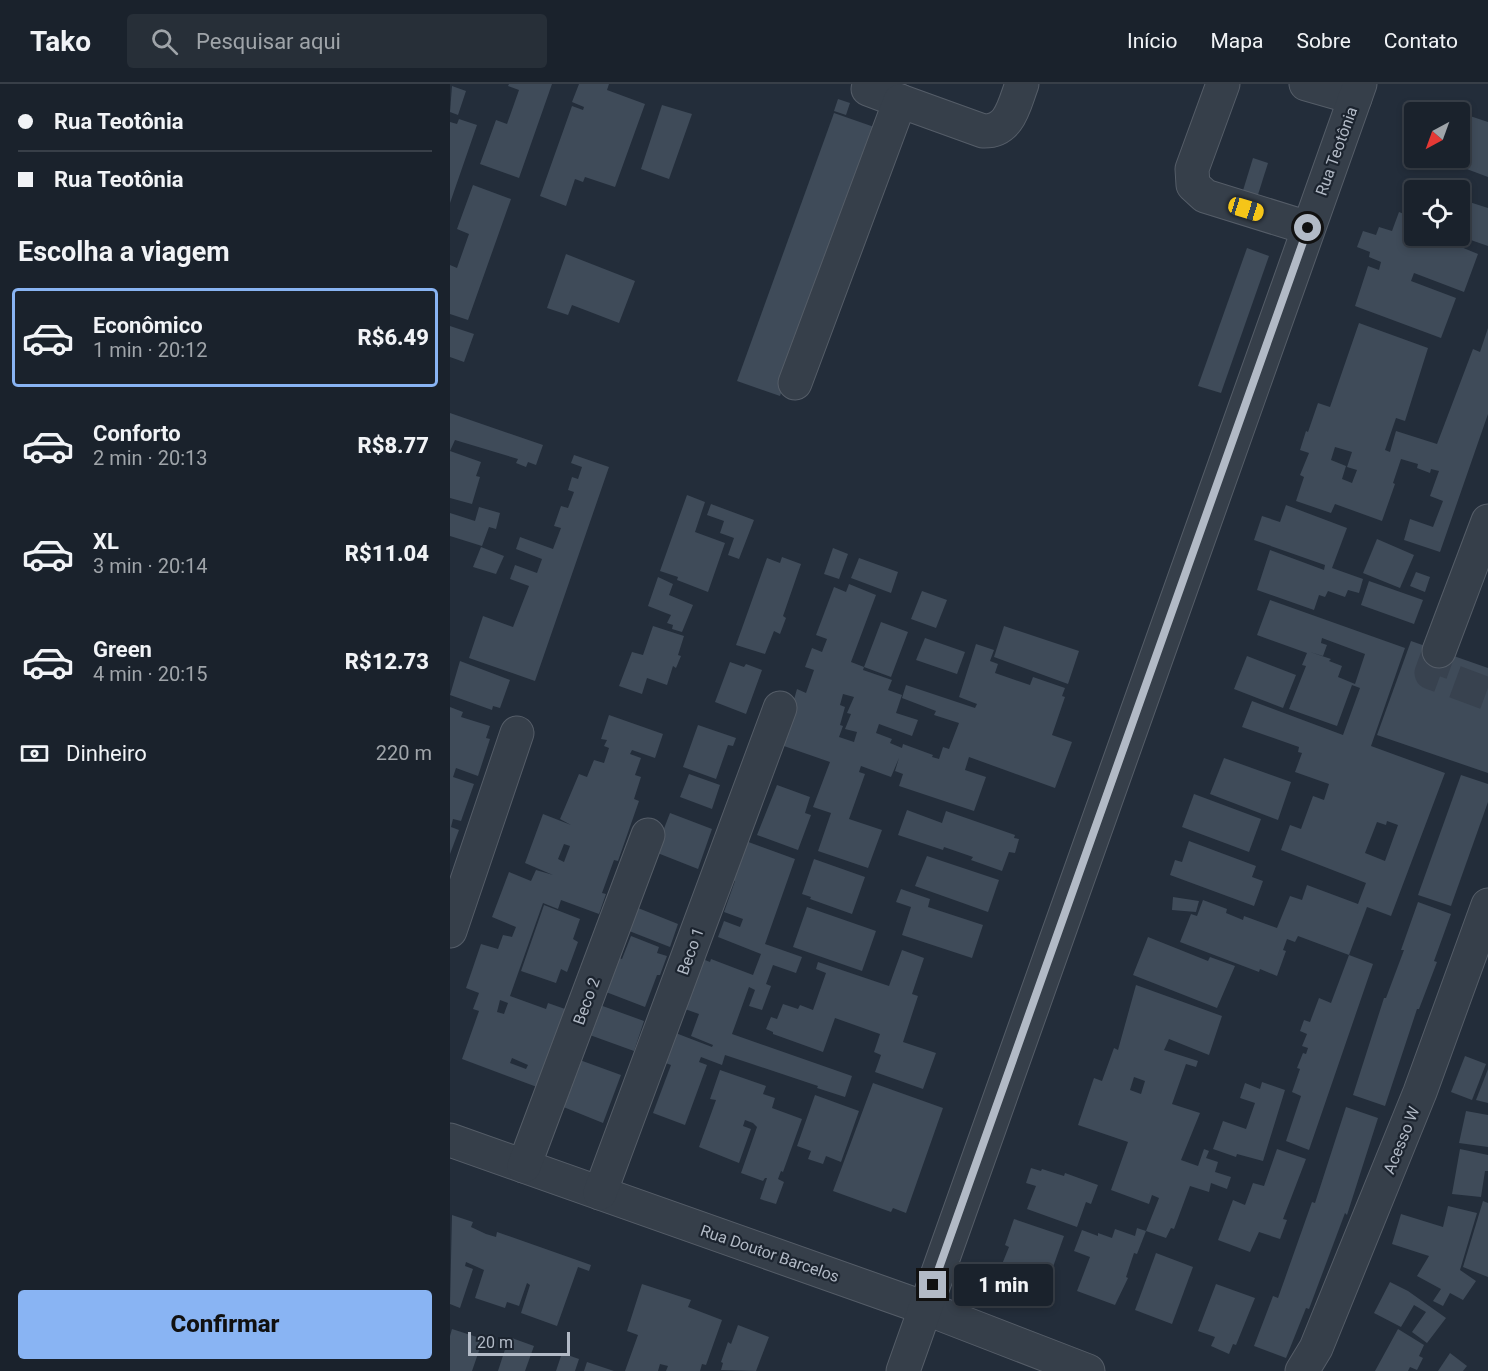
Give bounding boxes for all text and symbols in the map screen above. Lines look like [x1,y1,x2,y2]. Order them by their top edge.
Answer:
search box [127,14,547,68]
text: Tako [30,25,91,58]
icon: search [148,25,181,58]
text: Pesquisar aqui [196,29,341,54]
text: Início [1127,29,1178,53]
text: Mapa [1211,29,1264,53]
text: Sobre [1297,29,1351,53]
text: Contato [1384,29,1458,53]
north arrow [1404,102,1470,168]
map controls [1404,102,1470,246]
street label: Rua Teotônia [1312,104,1361,198]
text: Rua Teotônia [54,109,184,134]
text: Rua Teotônia [54,167,184,192]
button: locate [1404,180,1470,246]
car [1226,195,1266,223]
route start [1294,214,1321,241]
text: Escolha a viagem [18,236,230,268]
icon: car [21,311,75,365]
text: Econômico [93,313,203,338]
text: R$6.49 [358,325,429,350]
text: 1 min · 20:12 [93,338,208,362]
icon: car [21,419,75,473]
text: Conforto [93,421,181,446]
text: R$8.77 [358,433,429,458]
text: 2 min · 20:13 [93,446,208,470]
icon: car [21,527,75,581]
text: XL [93,529,119,554]
text: R$11.04 [345,541,429,566]
text: 3 min · 20:14 [93,554,208,578]
icon: car [21,635,75,689]
text: Green [93,637,152,662]
text: R$12.73 [345,649,429,674]
text: 4 min · 20:15 [93,662,208,686]
icon: cash [18,737,51,770]
text: Dinheiro [66,741,147,766]
text: 220 m [376,741,432,765]
street label: Beco 1 [673,925,708,977]
street label: Beco 2 [569,975,604,1027]
street label: Acesso W [1379,1104,1424,1177]
street label: Rua Doutor Barcelos [698,1221,842,1286]
callout: 1 min [954,1264,1053,1306]
route end [919,1271,946,1298]
text: 1 min [978,1273,1029,1297]
button: Confirmar [18,1290,432,1359]
scale bar [468,1329,570,1356]
text: 20 m [477,1333,513,1352]

